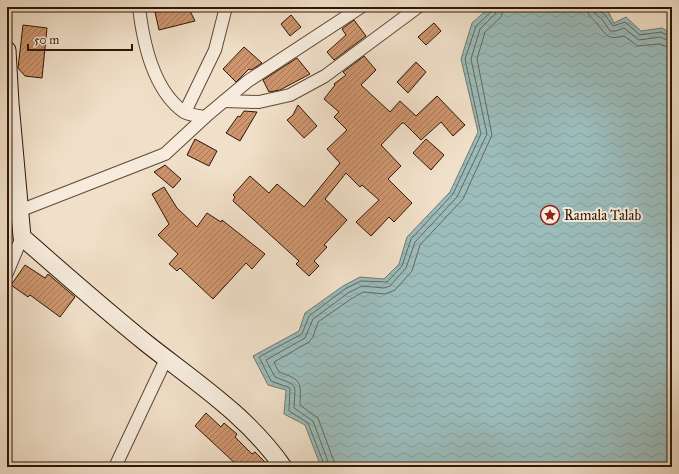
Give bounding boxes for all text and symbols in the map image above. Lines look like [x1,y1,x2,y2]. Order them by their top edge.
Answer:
scale bar [28,26,132,52]
text: 50 m [34,33,59,47]
place icon: Ramala Talab [539,204,561,226]
place label: Ramala Talab [564,207,642,224]

